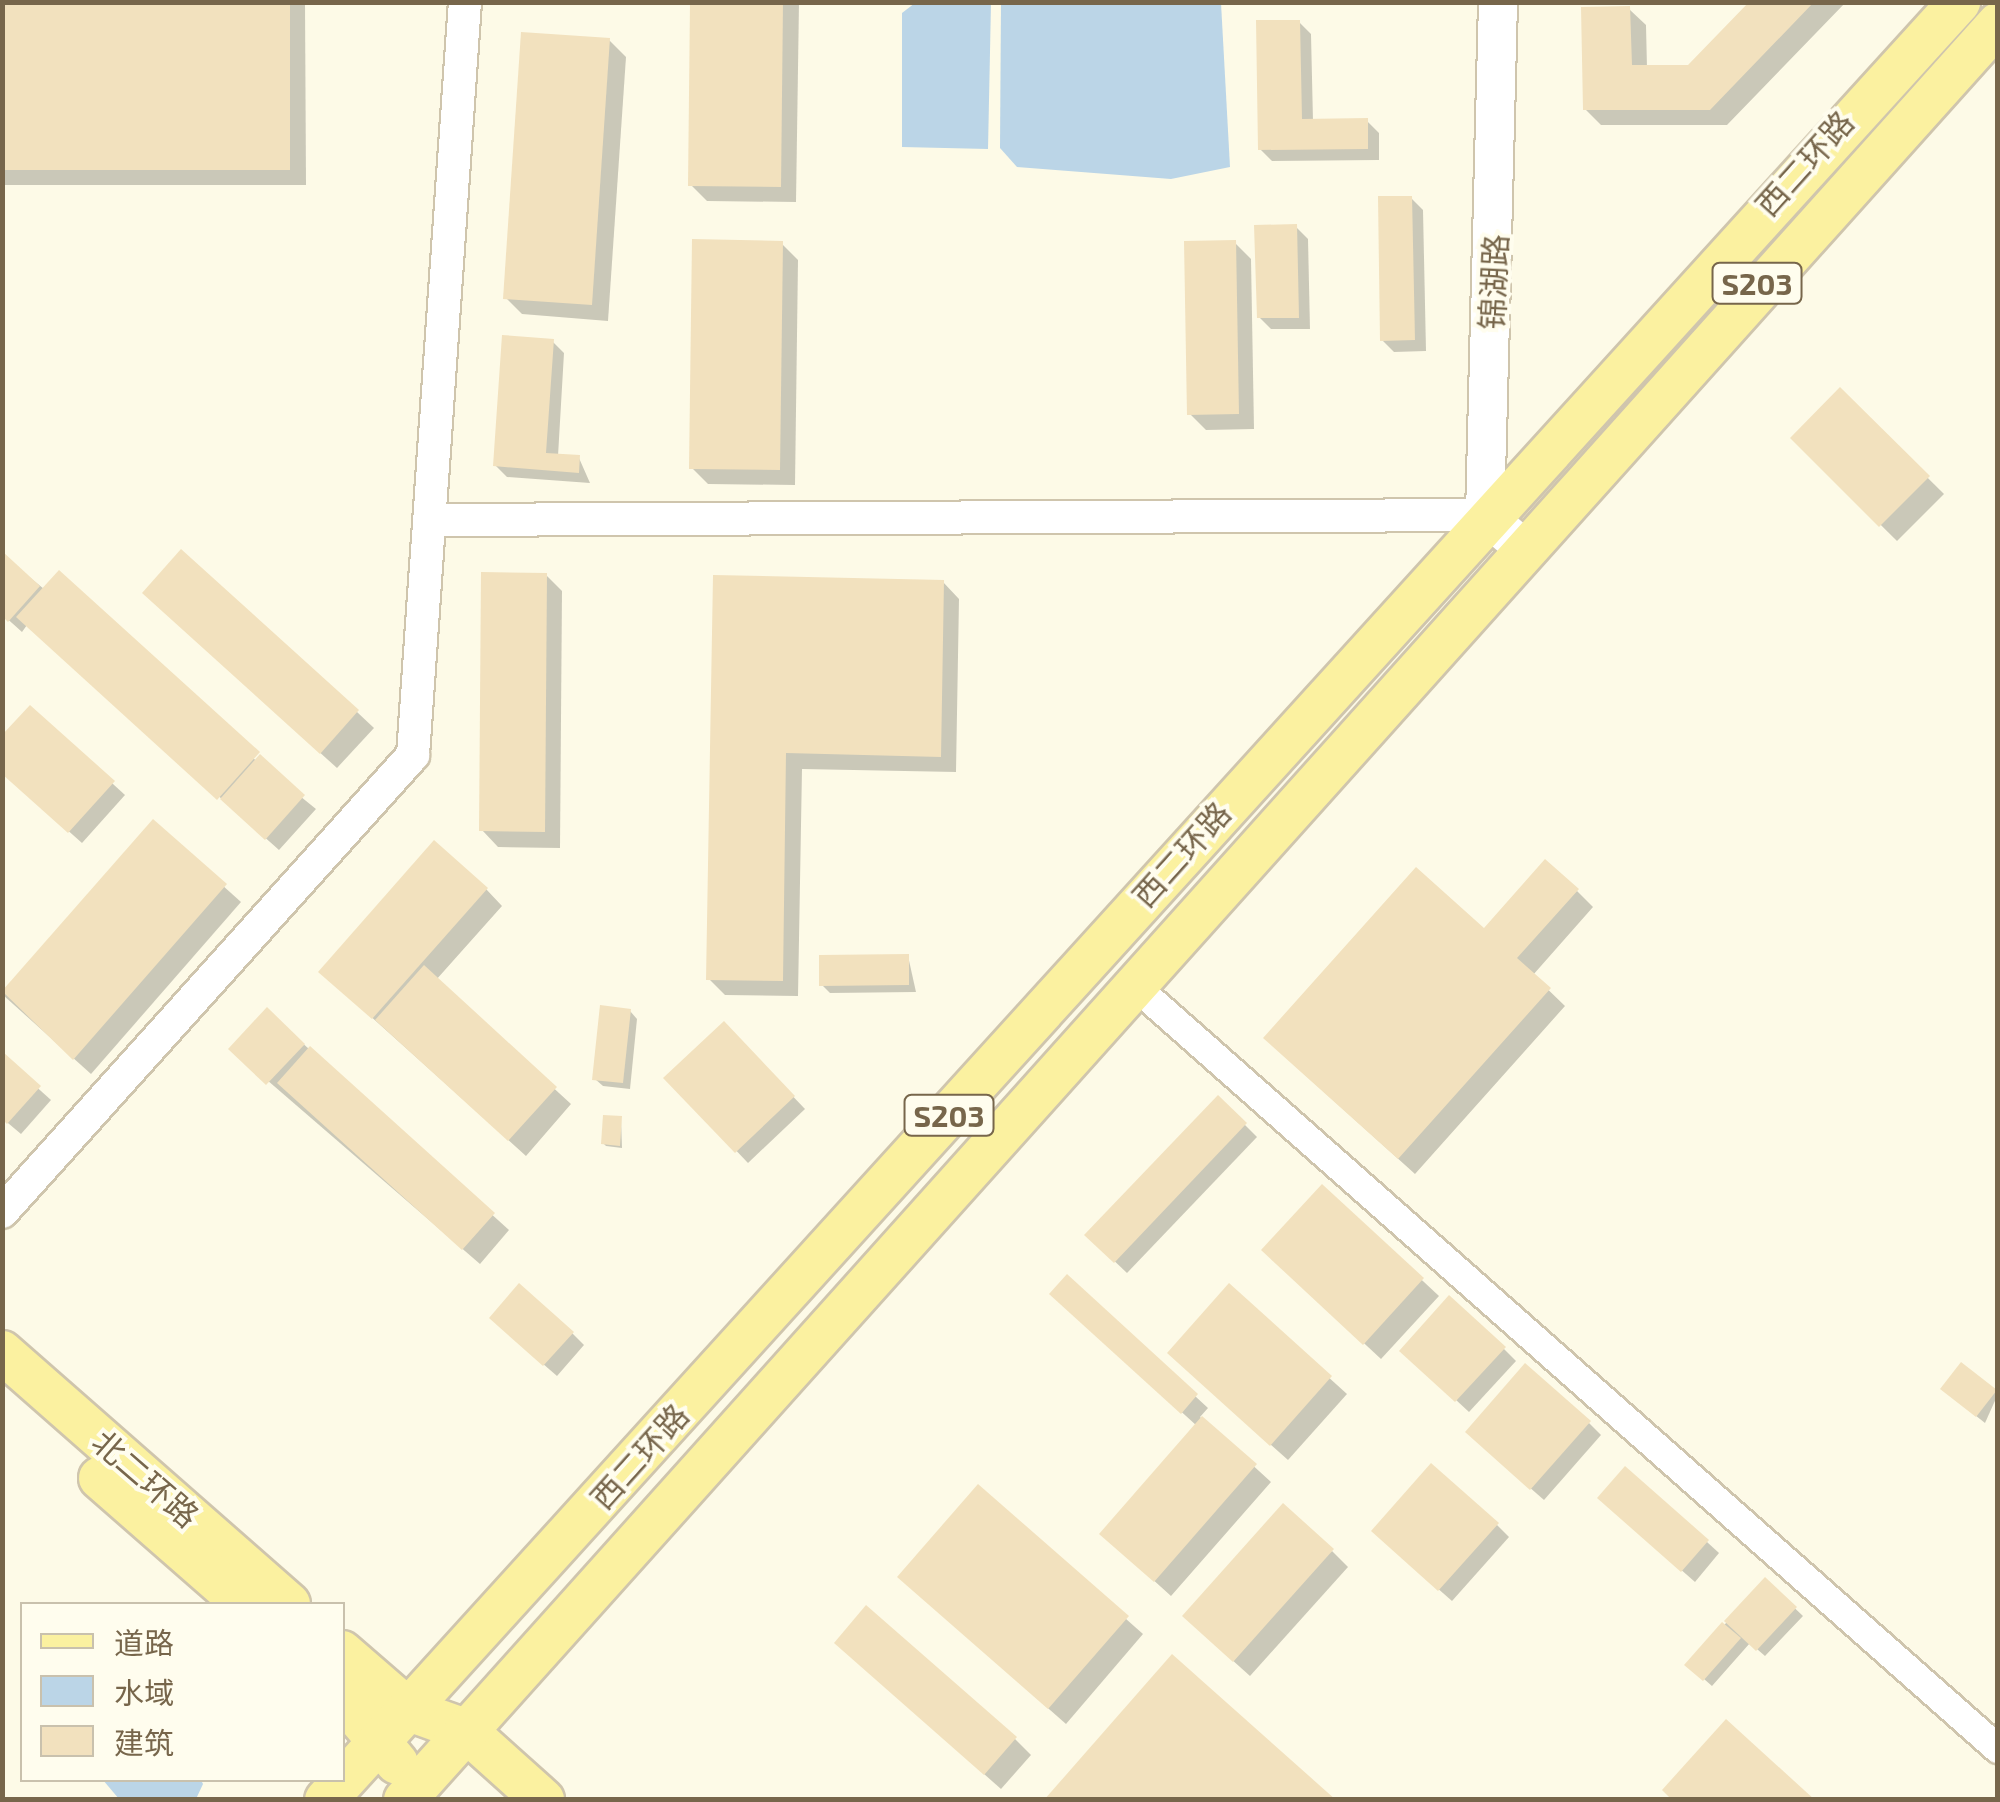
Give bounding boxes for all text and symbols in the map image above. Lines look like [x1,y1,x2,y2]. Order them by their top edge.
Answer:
street label: 西二环路 [1747,103,1861,223]
street label: 锦湖路 [1471,233,1515,331]
road number: S203 [1710,258,1804,308]
street label: 西二环路 [1124,794,1238,914]
road number: S203 [902,1090,996,1140]
street label: 西二环路 [582,1396,696,1516]
street label: 北二环路 [85,1422,207,1534]
legend [20,1602,345,1782]
text: 道路 [114,1624,174,1660]
text: 水域 [114,1674,174,1710]
text: 建筑 [114,1724,174,1760]

